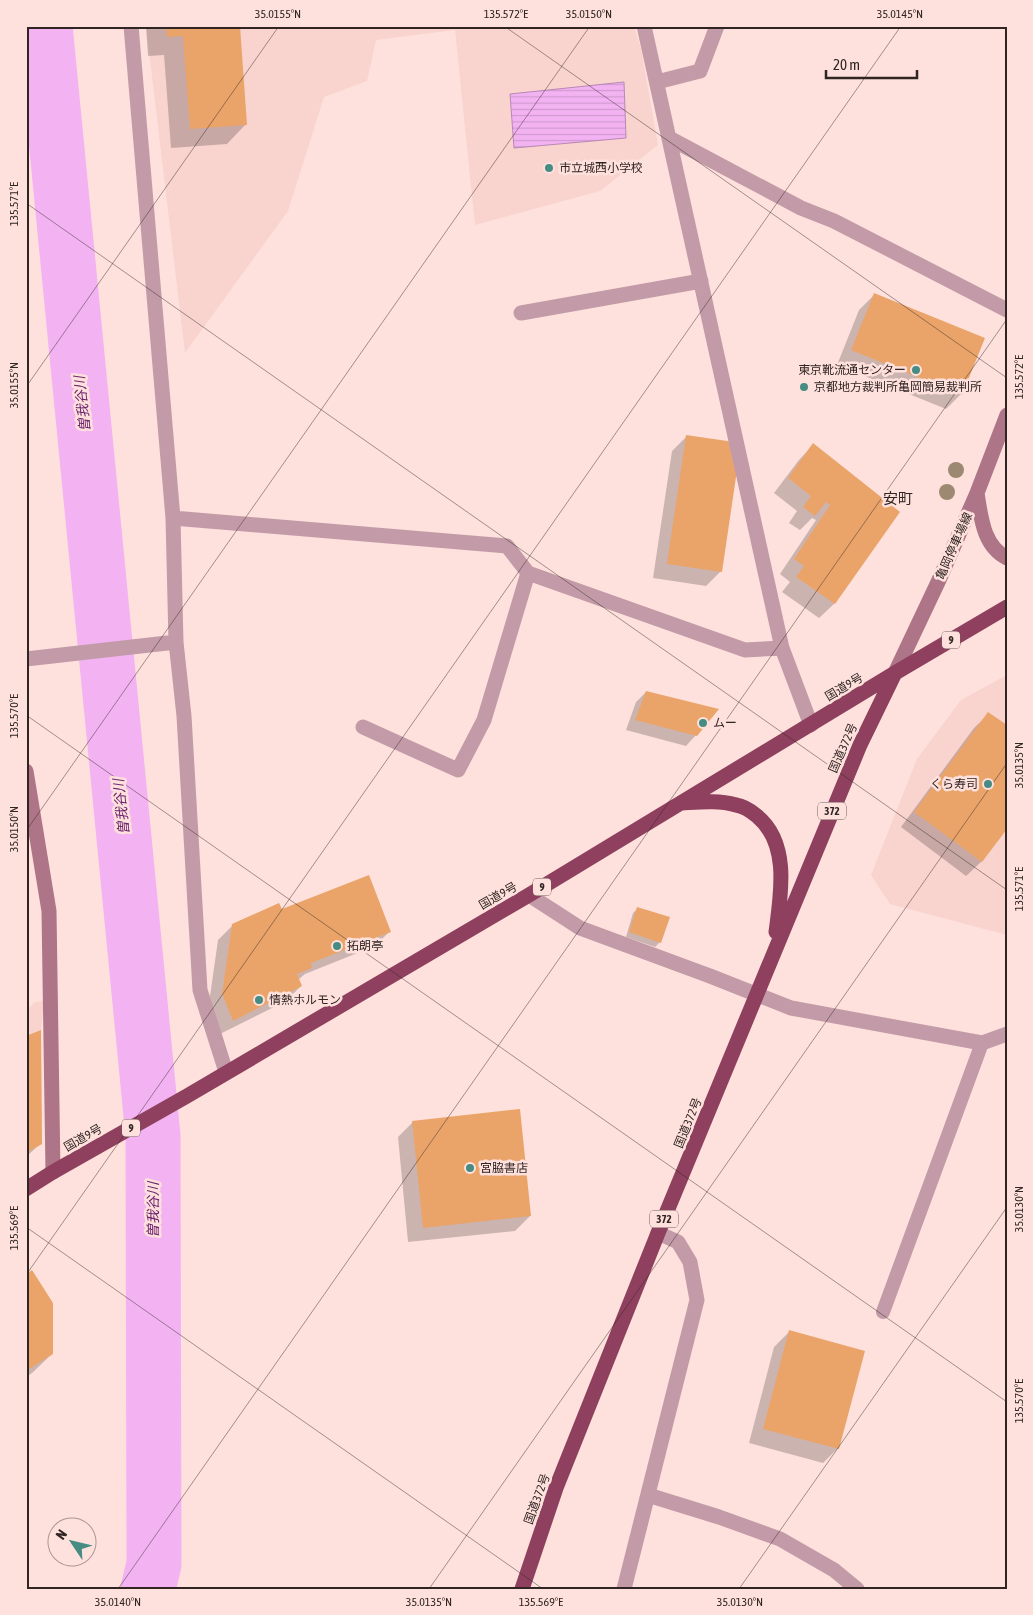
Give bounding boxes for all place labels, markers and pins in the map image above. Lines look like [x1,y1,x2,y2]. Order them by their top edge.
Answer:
place label: 市立城西小学校 [559,161,643,175]
marker: 市立城西小学校 [543,162,555,174]
place label: 東京靴流通センター [798,363,906,377]
marker: 東京靴流通センター [910,364,922,376]
place label: 京都地方裁判所亀岡簡易裁判所 [814,380,982,394]
marker: 京都地方裁判所亀岡簡易裁判所 [798,381,810,393]
place label: ムー [713,716,737,730]
marker: ムー [697,717,709,729]
place label: くら寿司 [930,777,978,791]
marker: くら寿司 [982,778,994,790]
place label: 拓朗亭 [347,939,383,953]
marker: 拓朗亭 [331,940,343,952]
place label: 情熱ホルモン [269,993,341,1007]
marker: 情熱ホルモン [253,994,265,1006]
place label: 宮脇書店 [480,1161,528,1175]
marker: 宮脇書店 [464,1162,476,1174]

